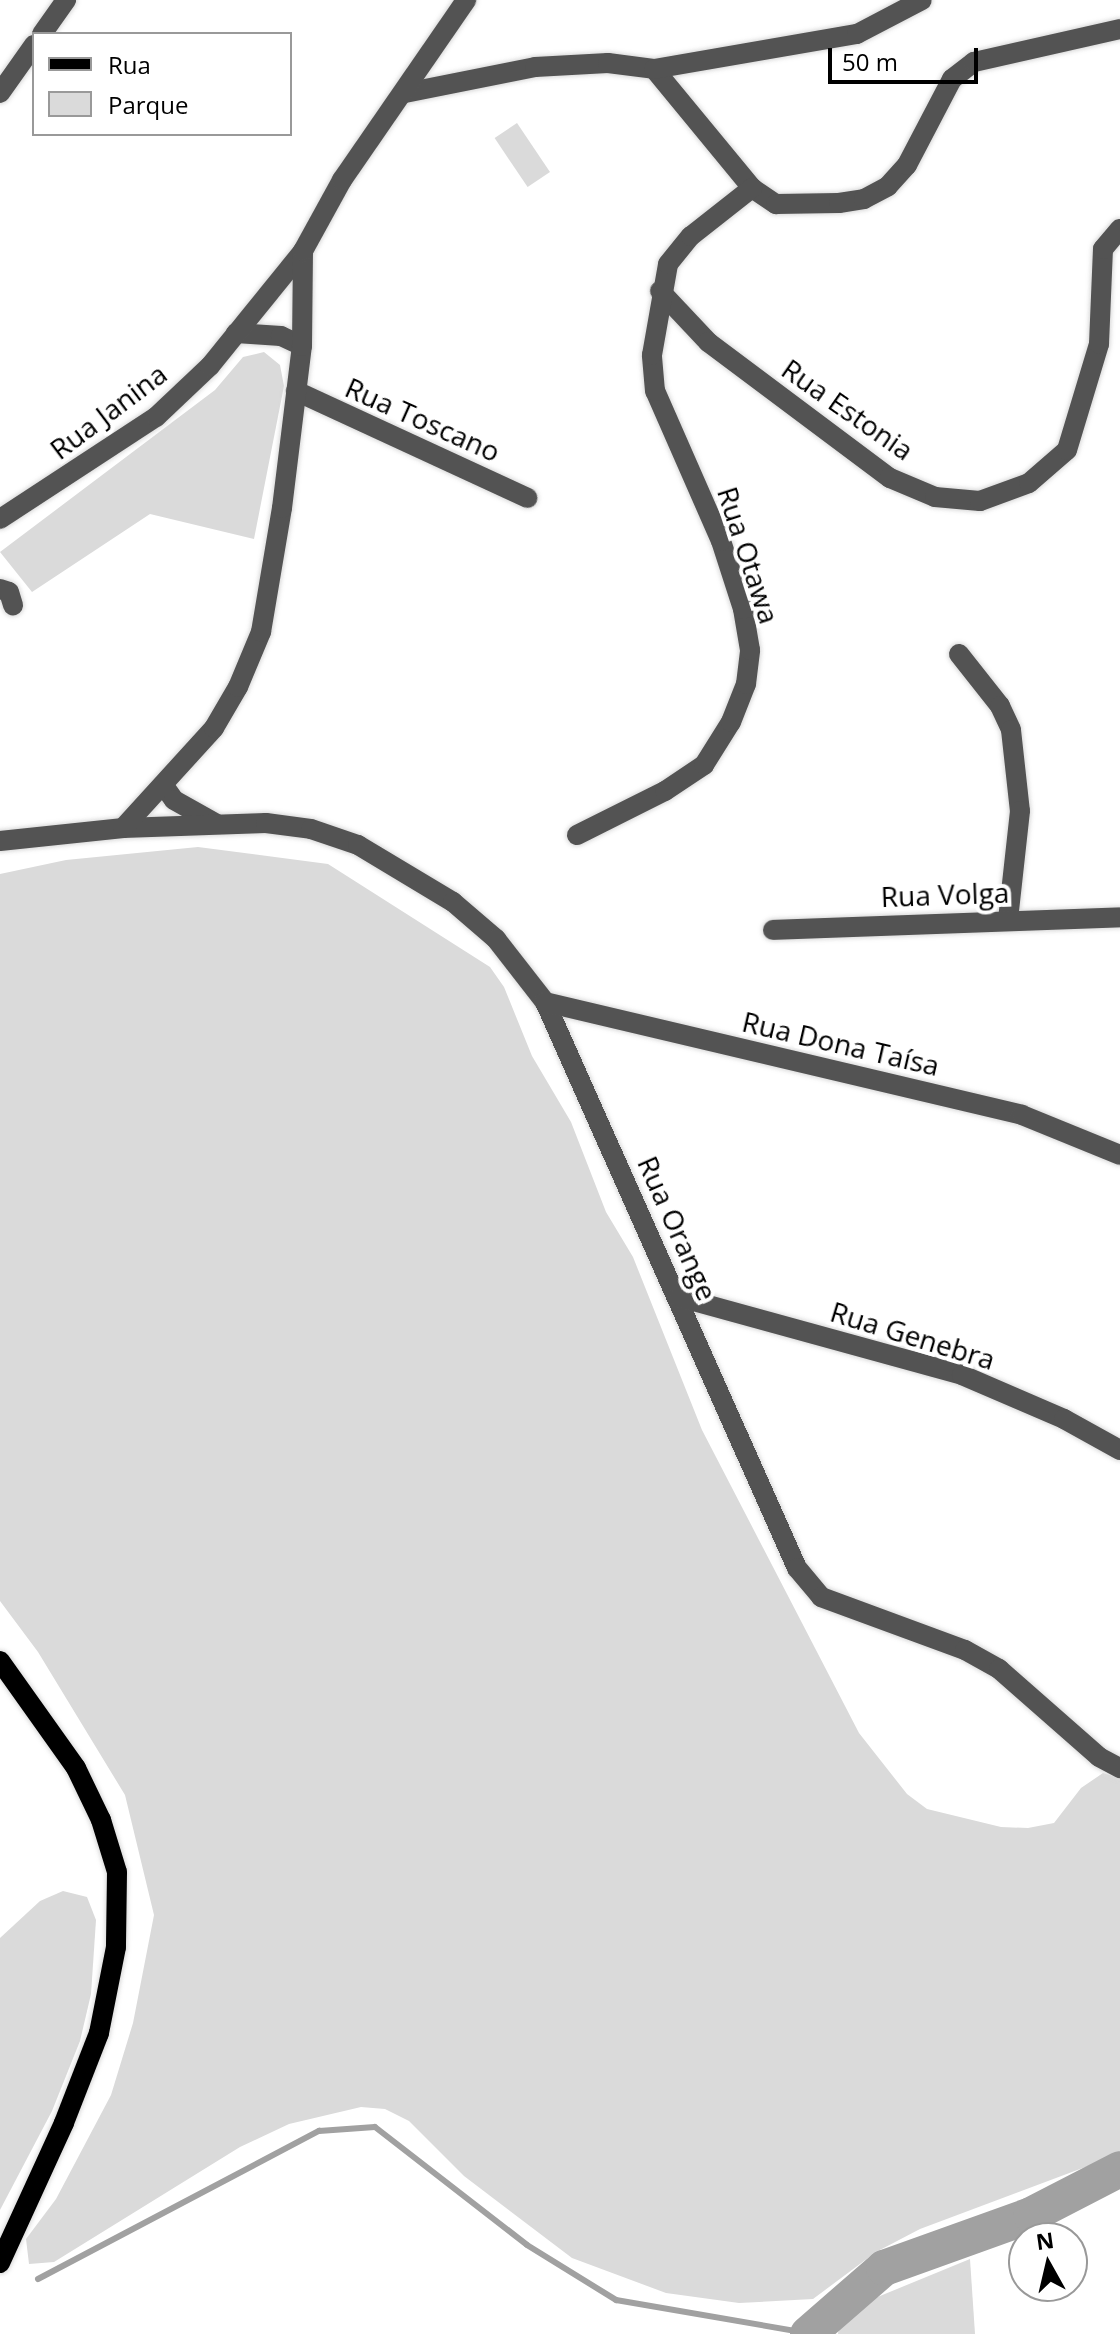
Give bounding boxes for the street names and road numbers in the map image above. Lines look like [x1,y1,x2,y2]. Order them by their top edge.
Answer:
street label: Rua Estonia [776,351,920,467]
street label: Rua Janina [43,356,173,466]
street label: Rua Toscano [340,370,506,468]
street label: Rua Otawa [711,482,787,628]
street label: Rua Volga [880,875,1010,913]
street label: Rua Dona Taísa [739,1004,943,1082]
street label: Rua Orange [631,1151,725,1305]
street label: Rua Genebra [827,1294,999,1376]

